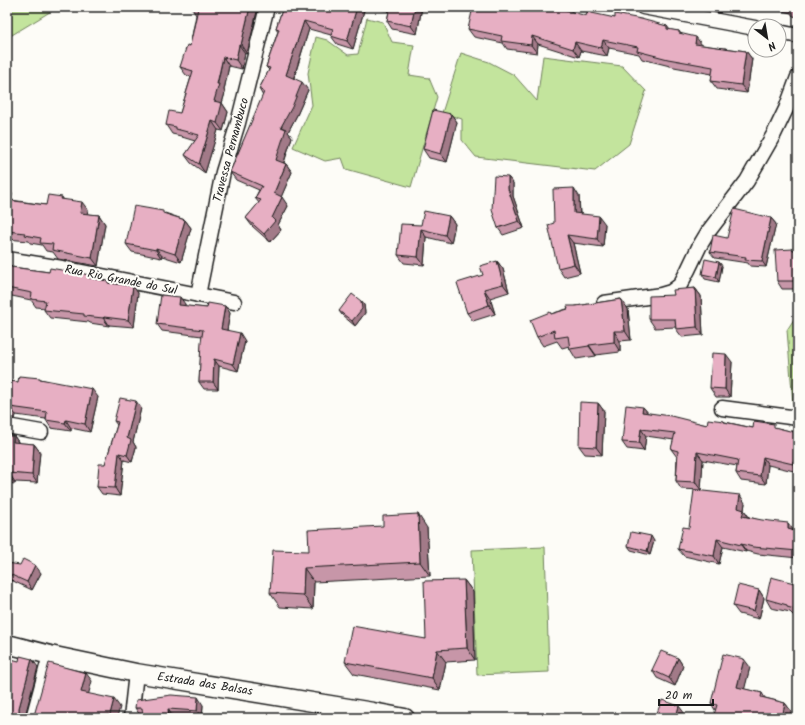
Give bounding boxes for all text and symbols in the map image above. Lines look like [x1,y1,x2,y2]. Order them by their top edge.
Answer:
north arrow [747,18,787,58]
text: N [764,36,779,55]
street label: Travessa Pernambuco [208,96,254,204]
street label: Rua Rio Grande do Sul [63,260,179,300]
street label: Estrada das Balsas [156,667,254,701]
scale bar [659,681,713,707]
text: 20 m [665,686,693,705]

